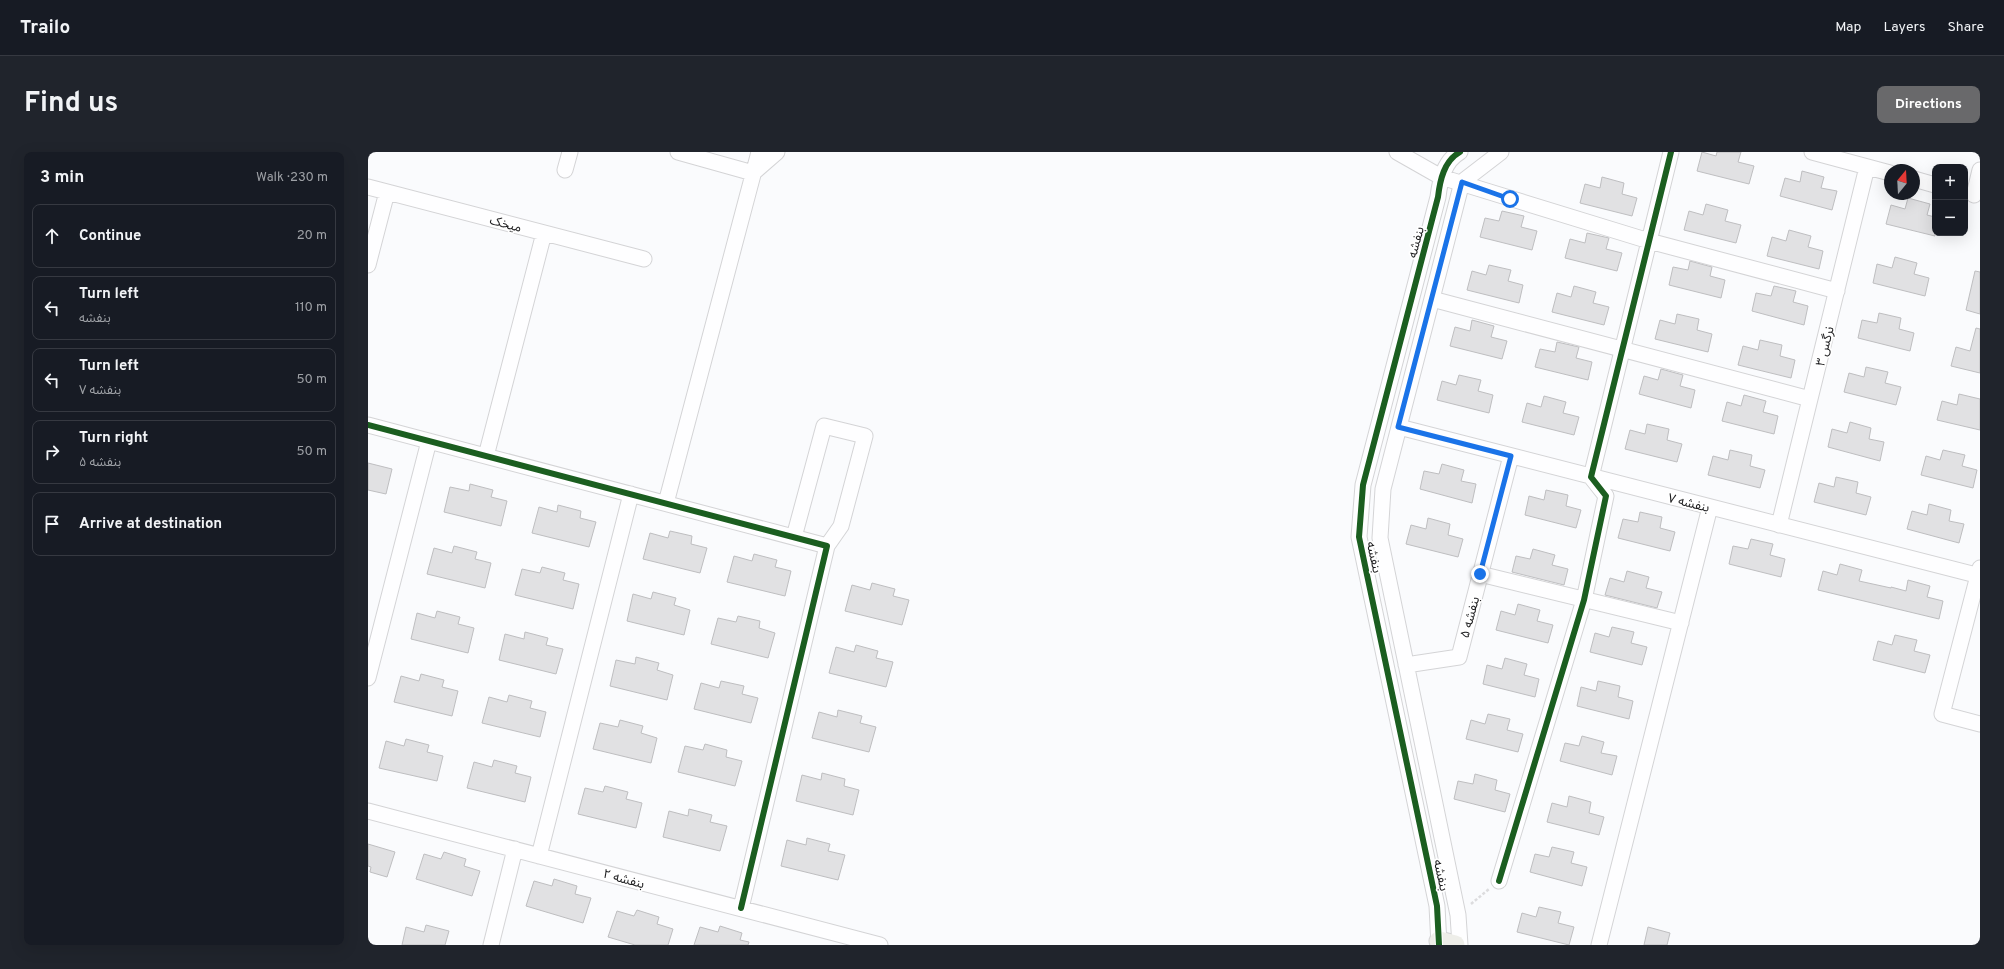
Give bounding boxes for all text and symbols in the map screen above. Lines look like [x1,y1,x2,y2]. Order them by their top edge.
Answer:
text: Trailo [20,16,70,40]
text: Map [1835,19,1861,36]
text: Layers [1883,19,1925,36]
text: Share [1947,19,1984,36]
text: Find us [24,86,118,122]
button: Directions [1877,86,1980,123]
north arrow [1884,164,1920,200]
map controls [1932,164,1968,236]
button: + [1932,164,1968,200]
text: 3 min [40,167,84,189]
text: Walk · 230 m [256,170,328,186]
route start [1501,190,1519,208]
button: − [1932,200,1968,236]
street label: میخک [488,213,523,237]
icon: ahead [41,225,63,247]
street label: بنفشه [1405,225,1429,260]
text: Continue [79,227,141,246]
text: 20 m [297,228,327,244]
text: Turn left [79,285,139,304]
icon: left [41,297,63,319]
text: 110 m [295,300,327,316]
text: بنفشه [79,311,111,327]
street label: نرگس ۳ [1813,325,1839,368]
text: Turn left [79,357,139,376]
icon: left [41,369,63,391]
text: 50 m [297,372,327,388]
text: بنفشه ۷ [79,383,121,399]
text: Turn right [79,429,148,448]
icon: right [41,441,63,463]
text: 50 m [297,444,327,460]
text: بنفشه ۵ [79,455,121,471]
street label: بنفشه ۷ [1666,491,1711,517]
icon: arrive [41,513,63,535]
text: Arrive at destination [79,515,222,534]
street label: بنفشه [1362,540,1384,575]
route end [1471,565,1489,583]
street label: بنفشه ۵ [1458,595,1484,640]
street label: بنفشه [1429,858,1451,893]
street label: بنفشه ۲ [601,867,646,893]

